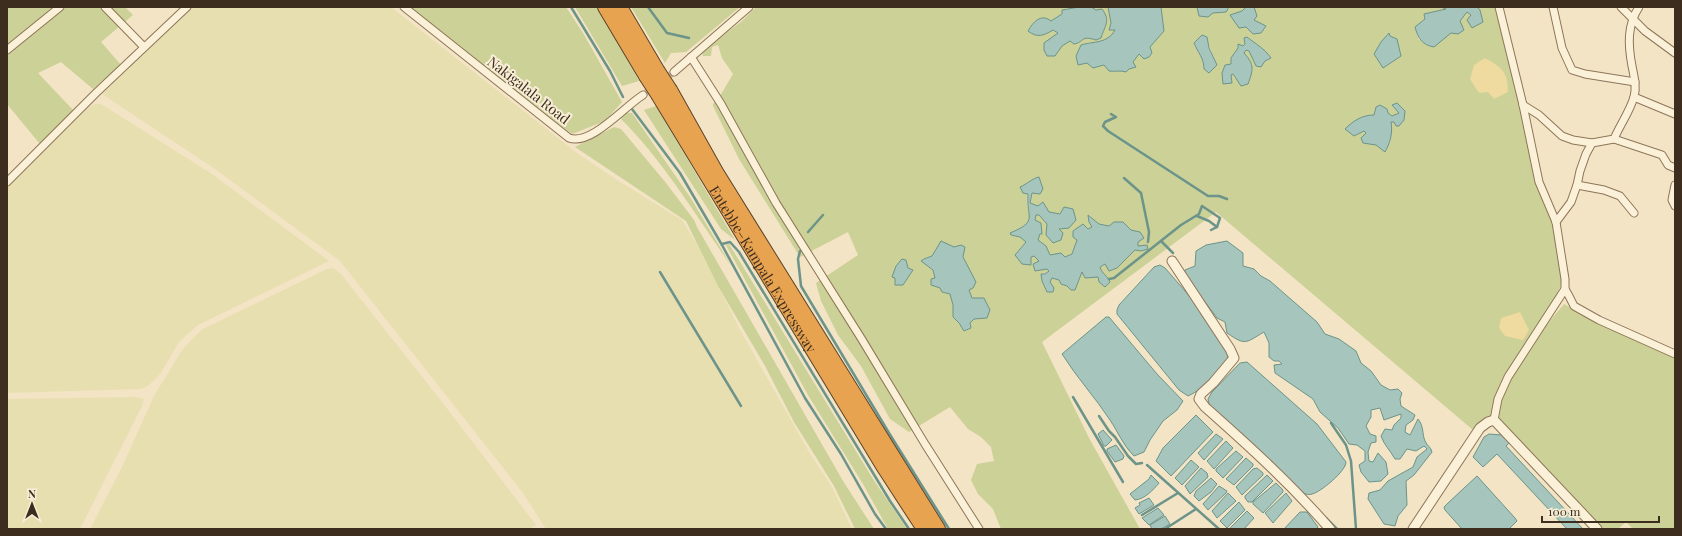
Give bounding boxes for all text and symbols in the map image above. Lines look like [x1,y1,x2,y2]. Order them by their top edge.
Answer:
street label: Nakigalala Road [484,52,574,128]
street label: Entebbe–Kampala Expressway [706,182,822,356]
north arrow [12,484,52,524]
text: N [28,486,36,501]
scale bar [1542,498,1659,524]
text: 100 m [1548,503,1581,519]

